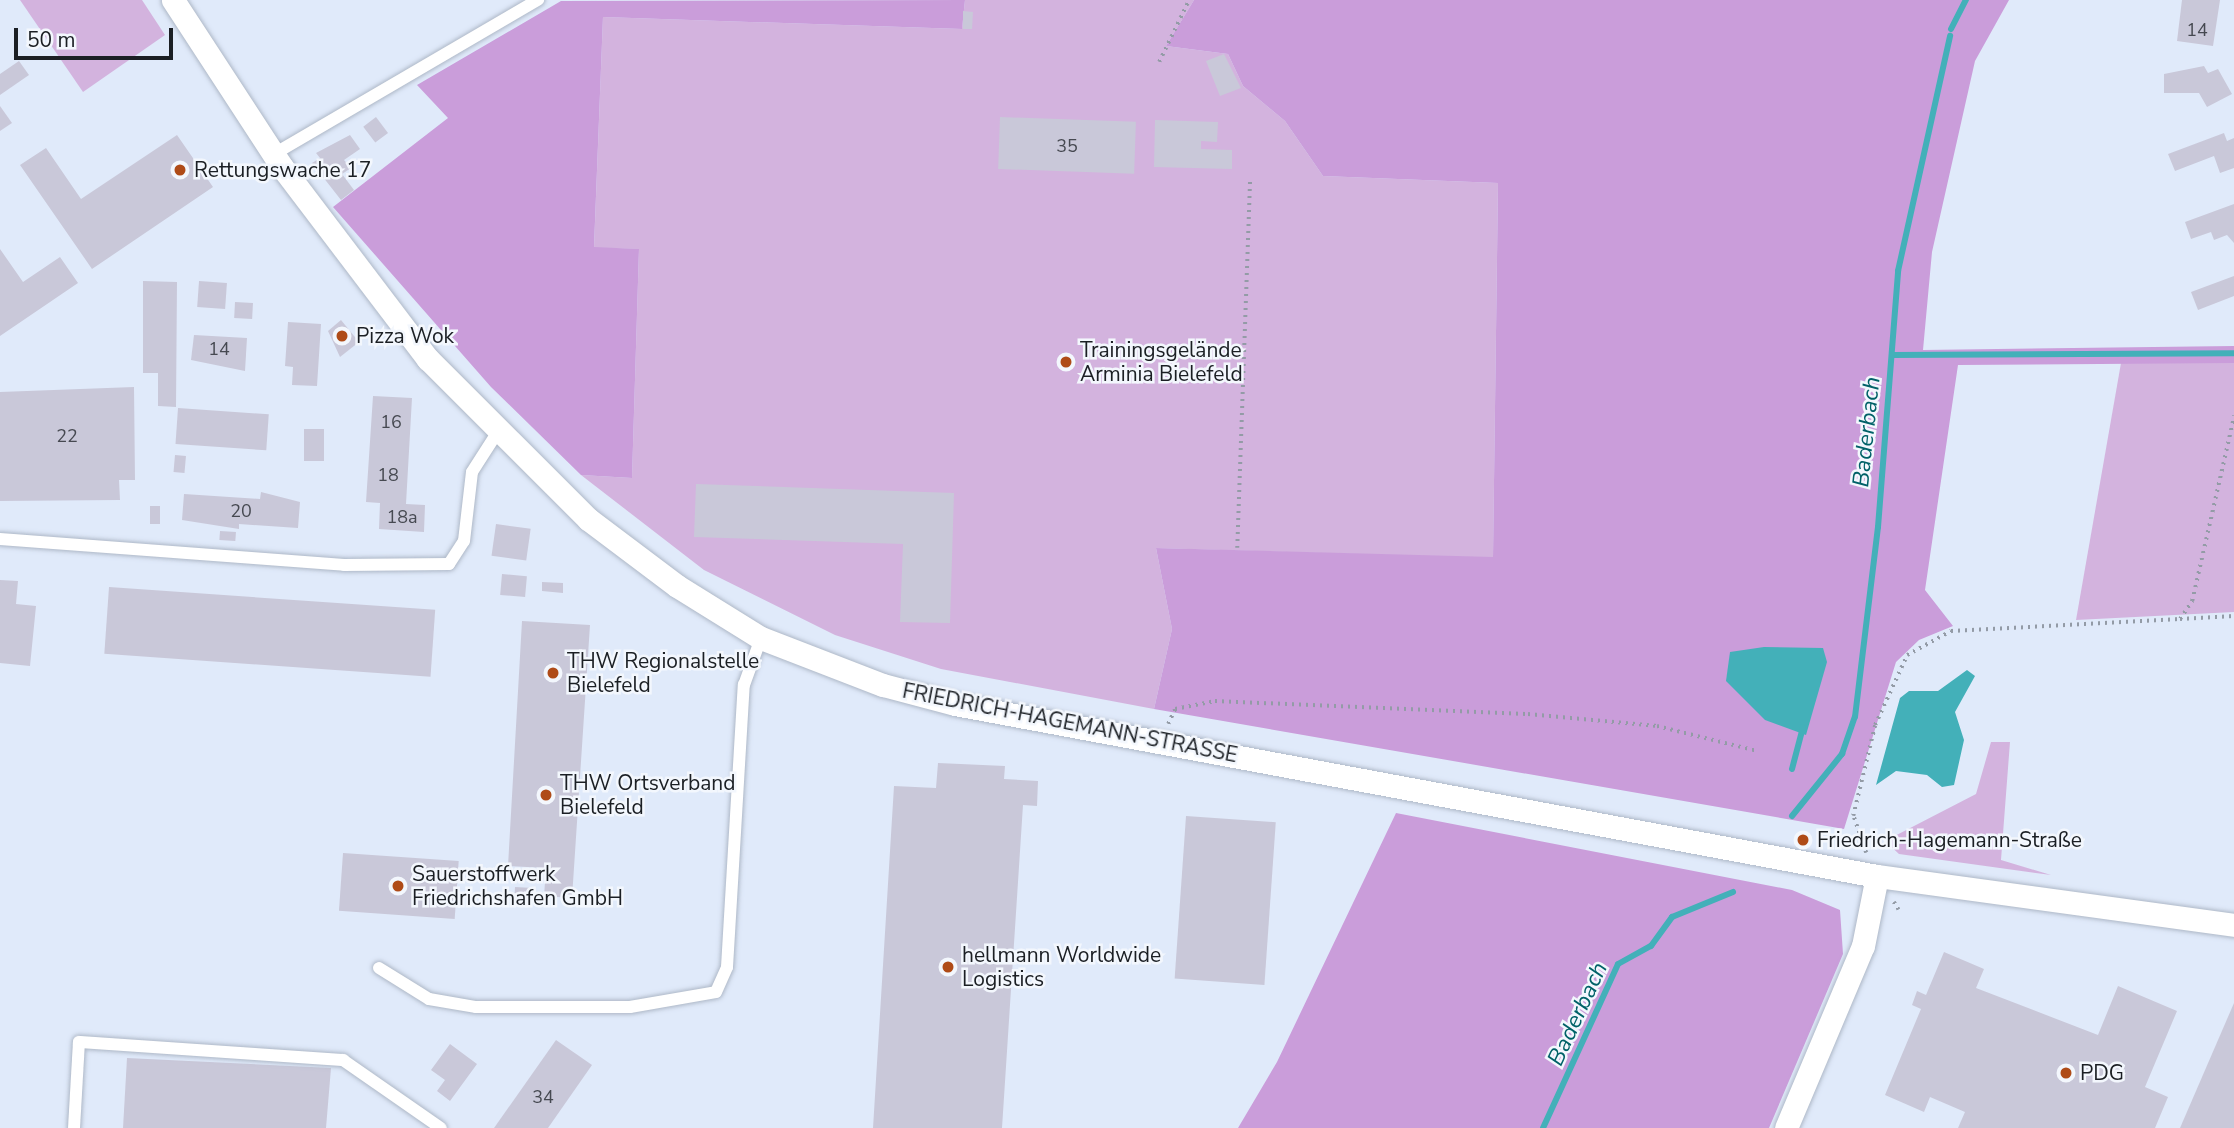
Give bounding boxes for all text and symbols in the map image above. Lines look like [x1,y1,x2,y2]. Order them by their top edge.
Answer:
scale bar [18,14,177,58]
house number: 14 [2186,19,2208,41]
text: 50 m [27,26,76,54]
house number: 35 [1056,135,1078,157]
place label: Rettungswache 17 [194,157,371,183]
marker: Rettungswache 17 [172,162,188,178]
place label: Pizza Wok [356,323,454,349]
marker: Pizza Wok [334,328,350,344]
place label: Trainingsgelände Arminia Bielefeld [1080,337,1243,387]
house number: 14 [208,338,230,360]
marker: Trainingsgelände Arminia Bielefeld [1058,354,1074,370]
water label: Baderbach [1847,375,1887,489]
house number: 16 [380,411,402,433]
house number: 22 [56,425,78,447]
house number: 18 [377,464,399,486]
house number: 20 [230,500,252,522]
house number: 18a [386,506,418,528]
place label: THW Regionalstelle Bielefeld [567,648,759,698]
marker: THW Regionalstelle Bielefeld [545,665,561,681]
street label: FRIEDRICH-HAGEMANN-STRASSE [900,678,1240,768]
place label: THW Ortsverband Bielefeld [560,770,735,820]
marker: THW Ortsverband Bielefeld [538,787,554,803]
place label: Friedrich-Hagemann-Straße [1817,827,2082,853]
marker: Friedrich-Hagemann-Straße [1795,832,1811,848]
place label: Sauerstoffwerk Friedrichshafen GmbH [412,861,623,911]
marker: Sauerstoffwerk Friedrichshafen GmbH [390,878,406,894]
place label: hellmann Worldwide Logistics [962,942,1161,992]
water label: Baderbach [1542,958,1614,1070]
marker: hellmann Worldwide Logistics [940,959,956,975]
place label: PDG [2080,1060,2124,1086]
marker: PDG [2058,1065,2074,1081]
house number: 34 [532,1086,554,1108]

